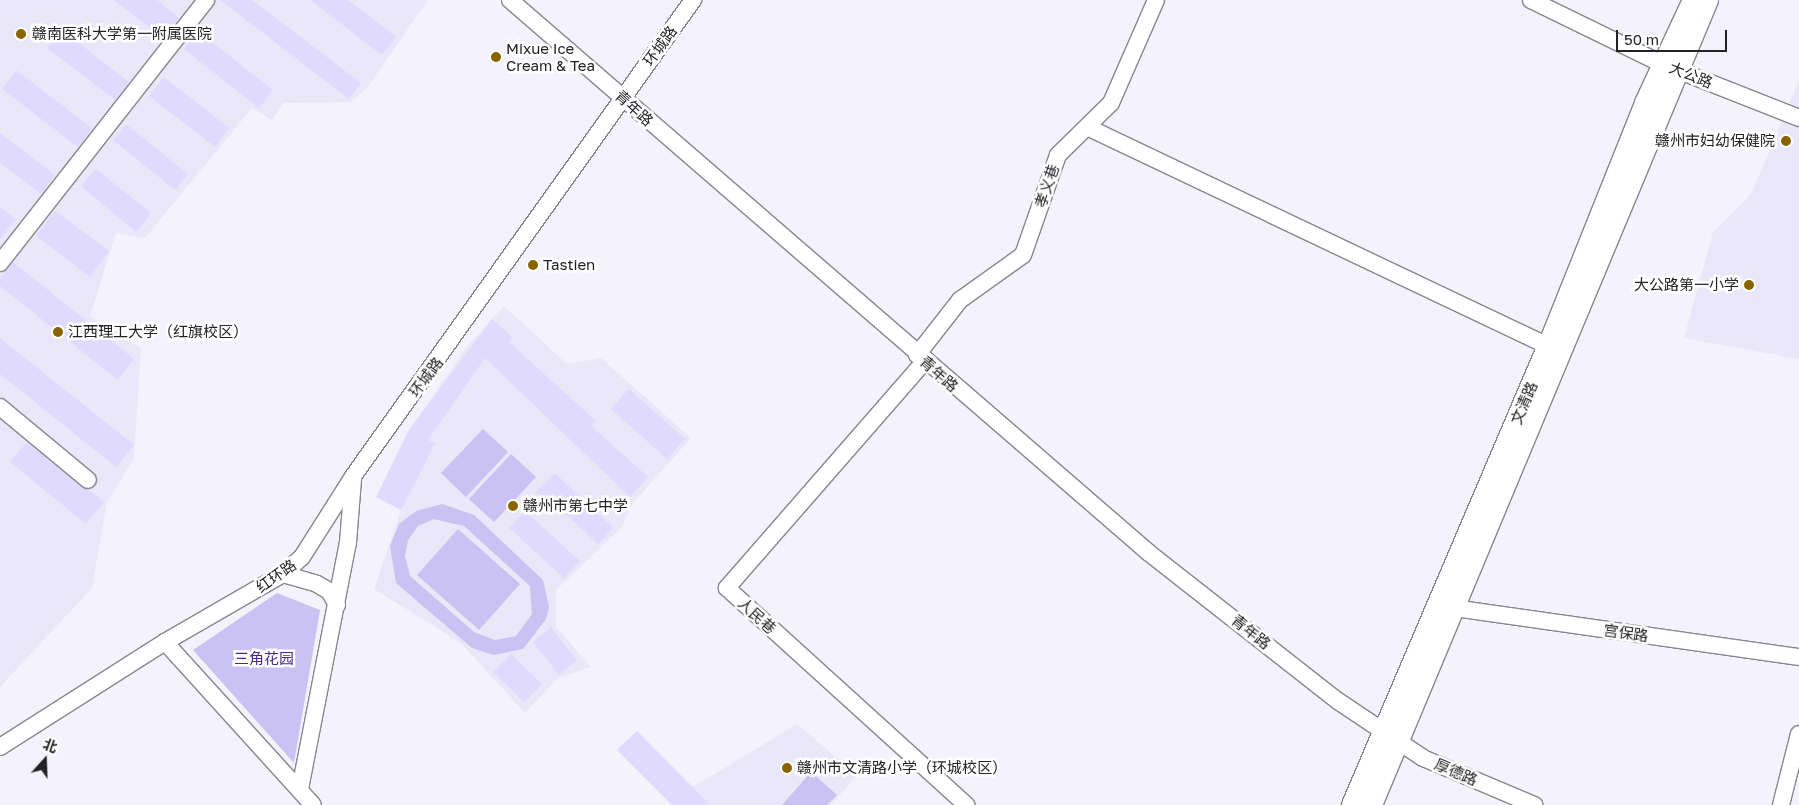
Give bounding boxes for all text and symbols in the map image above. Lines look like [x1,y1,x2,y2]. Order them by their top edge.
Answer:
scale bar [1619,20,1730,52]
street label: 环城路 [639,23,681,69]
place label: 赣南医科大学第一附属医院 [32,25,212,43]
marker: 赣南医科大学第一附属医院 [14,27,28,41]
text: 50 m [1624,30,1659,48]
place label: Mixue Ice Cream & Tea [506,39,595,74]
marker: Mixue Ice Cream & Tea [490,51,502,63]
street label: 大公路 [1667,58,1715,92]
street label: 青年路 [611,86,657,130]
place label: 赣州市妇幼保健院 [1655,132,1775,150]
marker: 赣州市妇幼保健院 [1779,134,1793,148]
street label: 孝义巷 [1031,162,1063,210]
place label: Tastien [543,256,595,274]
marker: Tastien [527,259,539,271]
place label: 大公路第一小学 [1634,276,1739,294]
marker: 大公路第一小学 [1743,279,1755,291]
place label: 江西理工大学（红旗校区） [68,323,248,341]
marker: 江西理工大学（红旗校区） [52,326,64,338]
street label: 青年路 [916,352,962,396]
street label: 环城路 [405,354,447,400]
street label: 文清路 [1507,379,1541,427]
place label: 赣州市第七中学 [523,497,628,515]
marker: 赣州市第七中学 [507,500,519,512]
street label: 红环路 [252,556,300,596]
street label: 人民巷 [734,594,780,638]
street label: 青年路 [1228,611,1274,653]
street label: 宫保路 [1602,621,1650,645]
park label: 三角花园 [234,650,294,668]
north arrow [20,735,70,785]
text: 北 [41,735,60,756]
street label: 厚德路 [1432,755,1480,789]
place label: 赣州市文清路小学（环城校区） [797,759,1007,777]
marker: 赣州市文清路小学（环城校区） [781,762,793,774]

